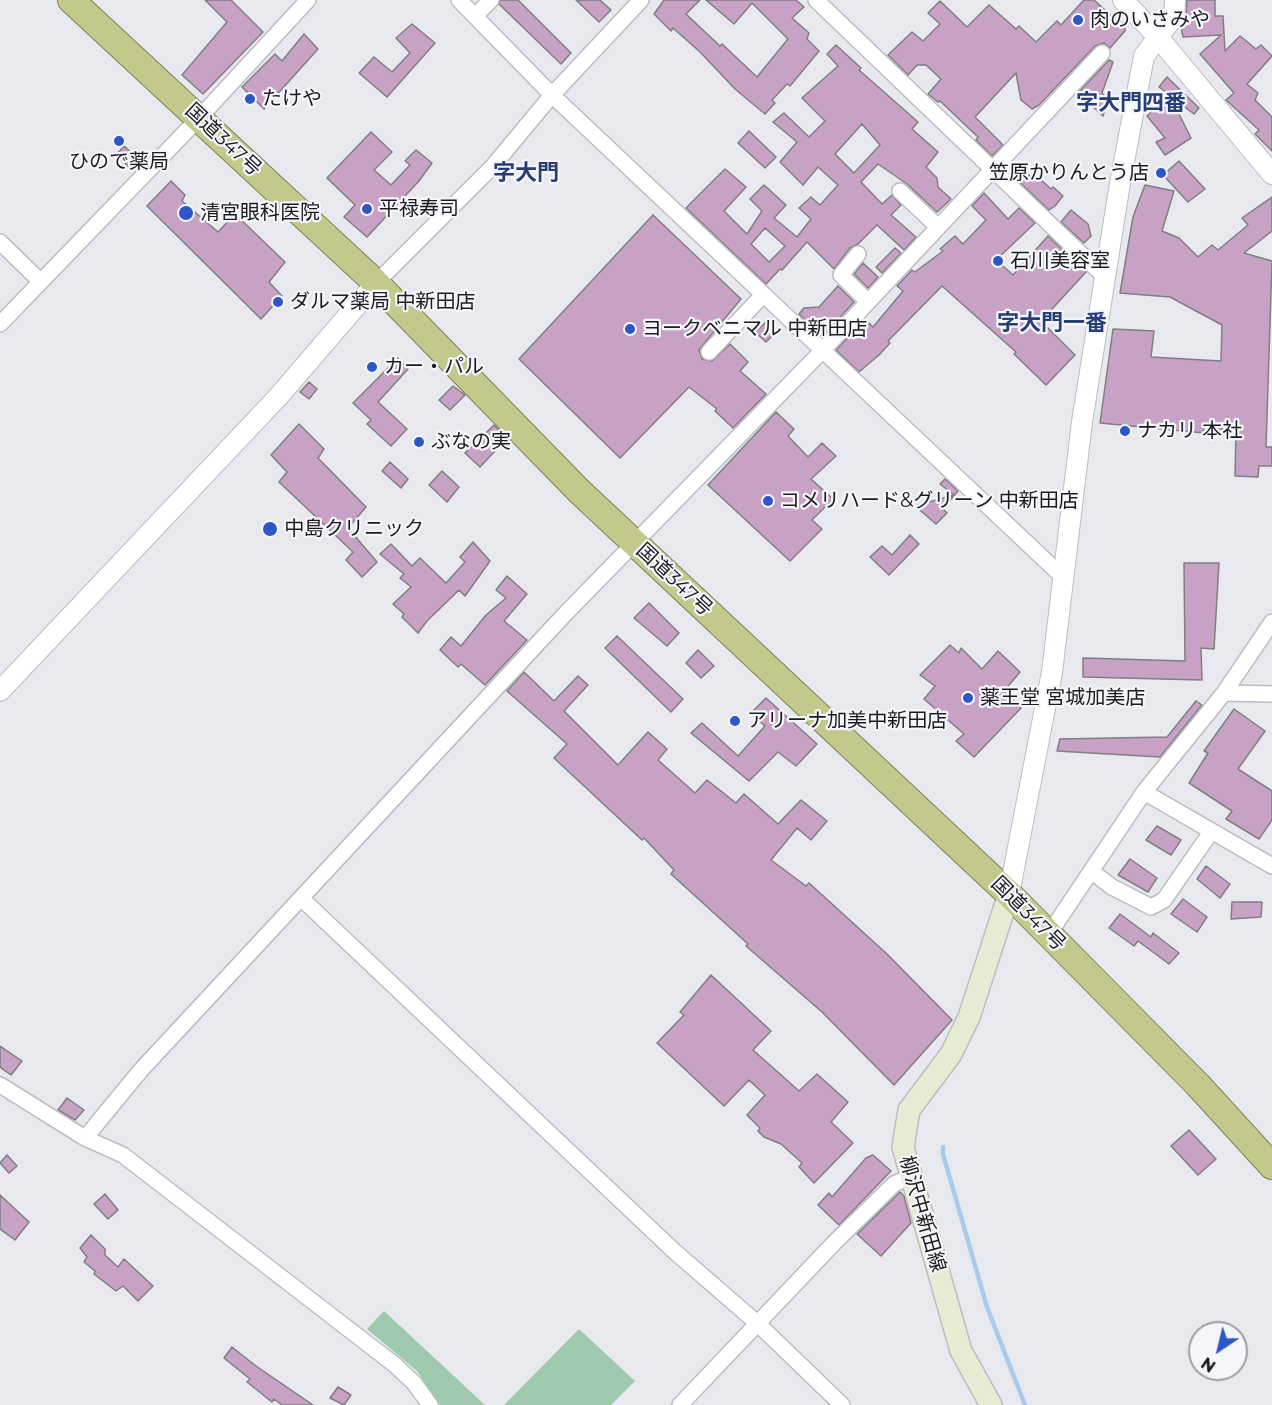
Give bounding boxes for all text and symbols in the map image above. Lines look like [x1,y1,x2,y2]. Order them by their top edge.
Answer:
place label: 肉のいさみや [1090,8,1210,32]
marker: 肉のいさみや [1071,13,1085,27]
place label: たけや [262,87,322,111]
district label: 字大門四番 [1076,91,1186,117]
marker: たけや [243,92,257,106]
street label: 国道347号 [180,99,266,181]
marker: ひので薬局 [112,134,126,148]
place label: ひので薬局 [69,150,169,174]
district label: 字大門 [493,161,559,187]
place label: 笠原かりんとう店 [989,161,1149,185]
marker: 笠原かりんとう店 [1154,166,1168,180]
place label: 平禄寿司 [379,197,459,221]
place label: 清宮眼科医院 [200,201,320,225]
marker: 平禄寿司 [360,202,374,216]
marker: 清宮眼科医院 [177,204,195,222]
place label: 石川美容室 [1010,249,1110,273]
marker: 石川美容室 [991,254,1005,268]
place label: ダルマ薬局 中新田店 [290,290,475,314]
marker: ダルマ薬局 中新田店 [271,295,285,309]
district label: 字大門一番 [997,311,1107,337]
place label: ヨークベニマル 中新田店 [642,317,867,341]
marker: ヨークベニマル 中新田店 [623,322,637,336]
place label: カー・パル [384,355,484,379]
marker: カー・パル [365,360,379,374]
place label: ナカリ 本社 [1137,419,1242,443]
marker: ナカリ 本社 [1118,424,1132,438]
place label: ぶなの実 [431,430,511,454]
marker: ぶなの実 [412,435,426,449]
place label: コメリハード&グリーン 中新田店 [780,489,1079,513]
marker: コメリハード&グリーン 中新田店 [761,494,775,508]
place label: 中島クリニック [284,517,424,541]
marker: 中島クリニック [261,520,279,538]
street label: 国道347号 [631,539,717,621]
place label: 薬王堂 宮城加美店 [980,686,1145,710]
marker: 薬王堂 宮城加美店 [961,691,975,705]
place label: アリーナ加美中新田店 [747,709,947,733]
marker: アリーナ加美中新田店 [728,714,742,728]
street label: 国道347号 [986,872,1070,956]
street label: 柳沢中新田線 [894,1153,950,1275]
north arrow [1188,1321,1248,1381]
text: N [1198,1353,1219,1376]

